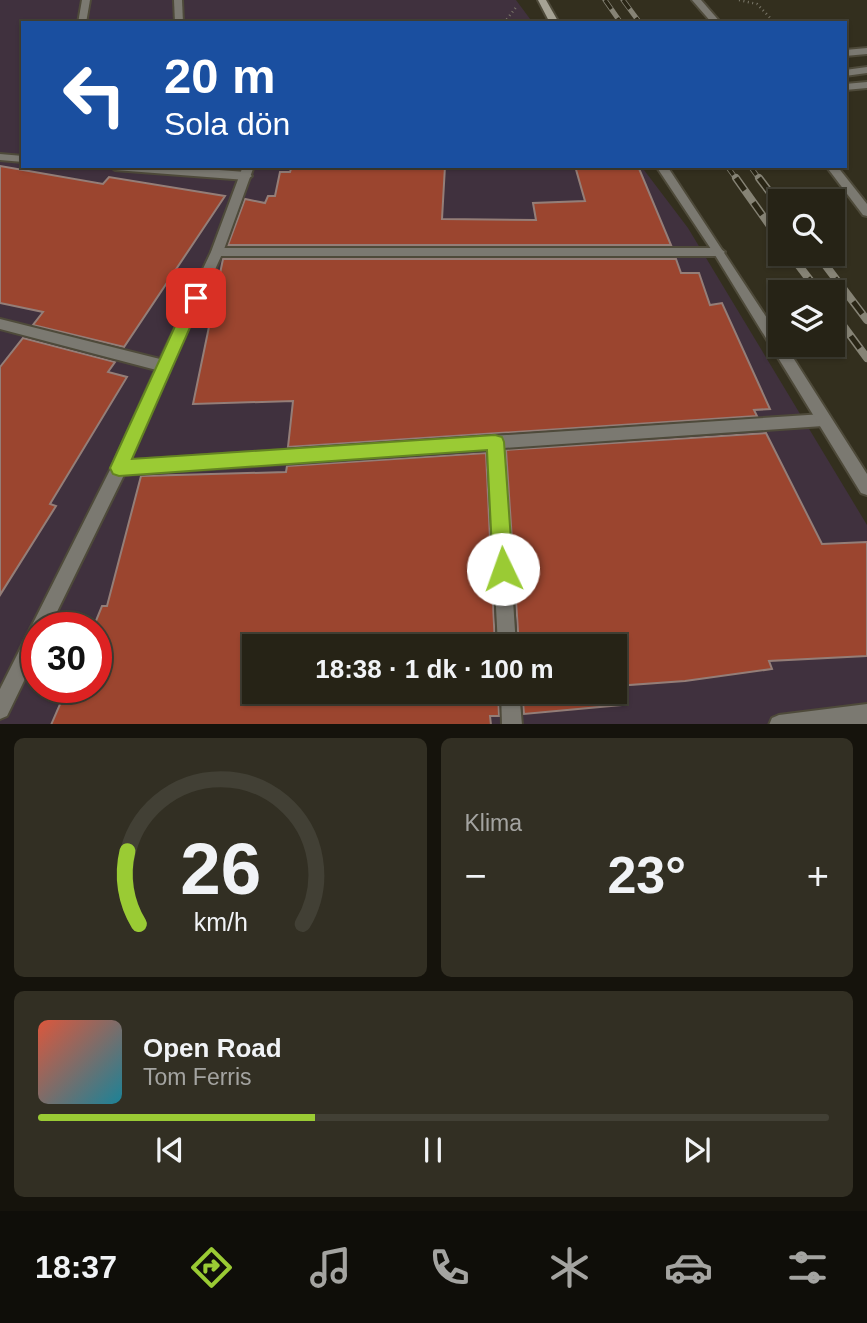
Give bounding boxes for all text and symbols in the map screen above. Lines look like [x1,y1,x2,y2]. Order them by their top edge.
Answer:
icon: left [49,49,140,140]
text: 20 m [164,49,276,103]
text: Sola dön [164,106,290,142]
map controls [768,189,845,357]
button: search [768,189,845,266]
pin [166,268,226,328]
icon: arrive [177,279,215,317]
button: layers [768,280,845,357]
position arrow [466,532,540,606]
speed limit sign: 30 [21,612,112,703]
text: 18:38 · 1 dk · 100 m [315,654,554,684]
text: Klima [465,810,522,836]
text: 26 [180,828,261,909]
text: 23° [607,846,686,904]
text: − [465,855,487,897]
text: + [807,855,829,897]
text: km/h [193,907,247,935]
text: Open Road [143,1033,282,1063]
text: Tom Ferris [143,1064,252,1090]
icon: previous [151,1131,189,1169]
icon: pause [414,1131,452,1169]
icon: next [678,1131,716,1169]
icon: directions [187,1243,236,1292]
icon: music [306,1243,355,1292]
icon: phone [425,1243,474,1292]
icon: climate [545,1243,594,1292]
icon: car [664,1243,713,1292]
icon: filters [783,1243,832,1292]
text: 18:37 [35,1249,117,1285]

